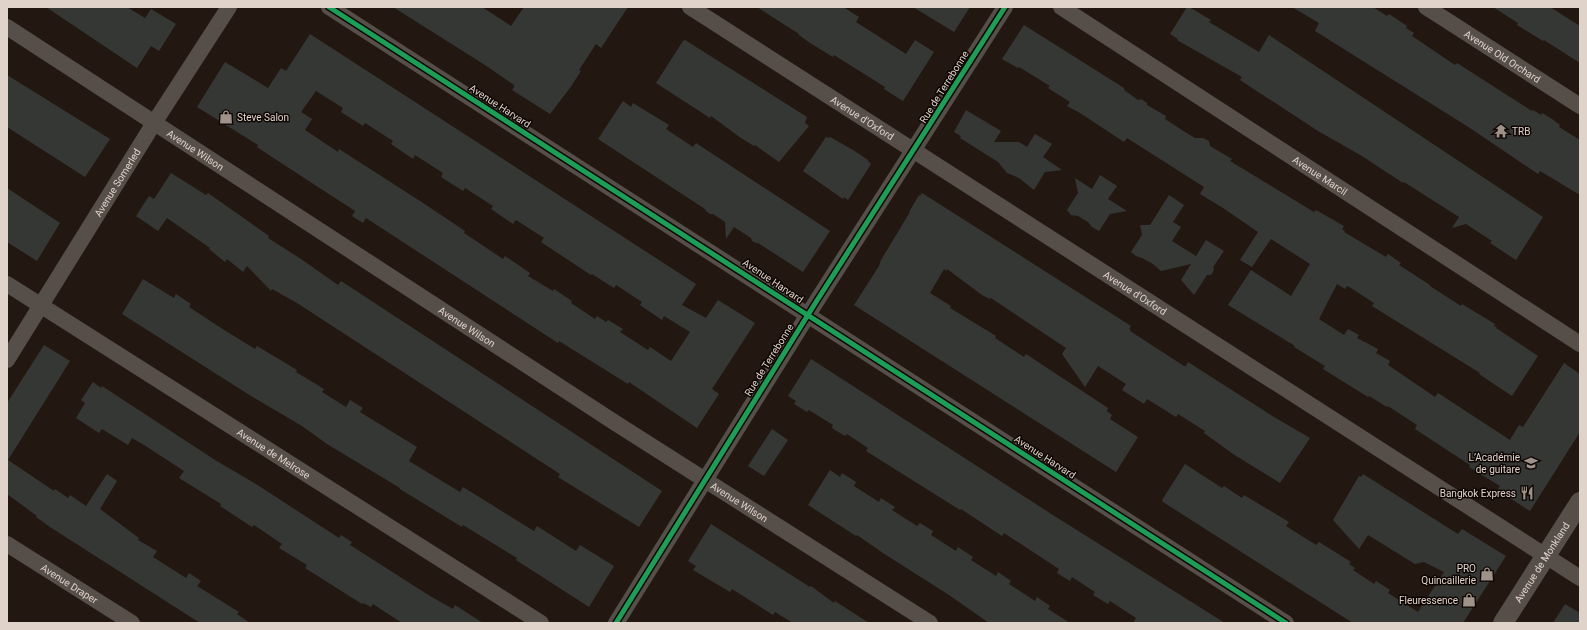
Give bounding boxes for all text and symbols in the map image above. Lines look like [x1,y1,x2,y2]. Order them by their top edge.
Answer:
street label: Avenue Old Orchard [1463,28,1543,85]
street label: Rue de Terrebonne [917,49,971,125]
street label: Avenue Harvard [467,82,533,130]
street label: Avenue d'Oxford [829,93,896,142]
shop icon: Steve Salon [218,109,234,125]
place label: Steve Salon [237,112,289,123]
temple icon: TRB [1493,123,1509,139]
place label: TRB [1512,126,1530,137]
street label: Avenue Wilson [165,127,226,172]
street label: Avenue Somerled [92,146,142,218]
street label: Avenue Marcil [1291,154,1349,197]
street label: Avenue Harvard [741,257,805,305]
street label: Avenue d'Oxford [1102,268,1169,317]
street label: Avenue Wilson [437,304,498,349]
street label: Rue de Terrebonne [742,322,796,398]
street label: Avenue de Melrose [235,426,312,481]
street label: Avenue Harvard [1012,433,1078,481]
place label: L’Académie de guitare [1469,452,1520,475]
school or university icon: L’Académie de guitare [1523,455,1539,471]
street label: Avenue Wilson [709,480,770,524]
restaurant icon: Bangkok Express [1519,485,1535,501]
place label: Bangkok Express [1440,488,1516,499]
street label: Avenue de Monkland [1512,520,1571,604]
street label: Avenue Draper [39,562,100,606]
place label: PRO Quincaillerie [1421,563,1476,586]
shop icon: PRO Quincaillerie [1479,566,1495,582]
shop icon: Fleuressence [1461,592,1477,608]
place label: Fleuressence [1399,595,1458,606]

